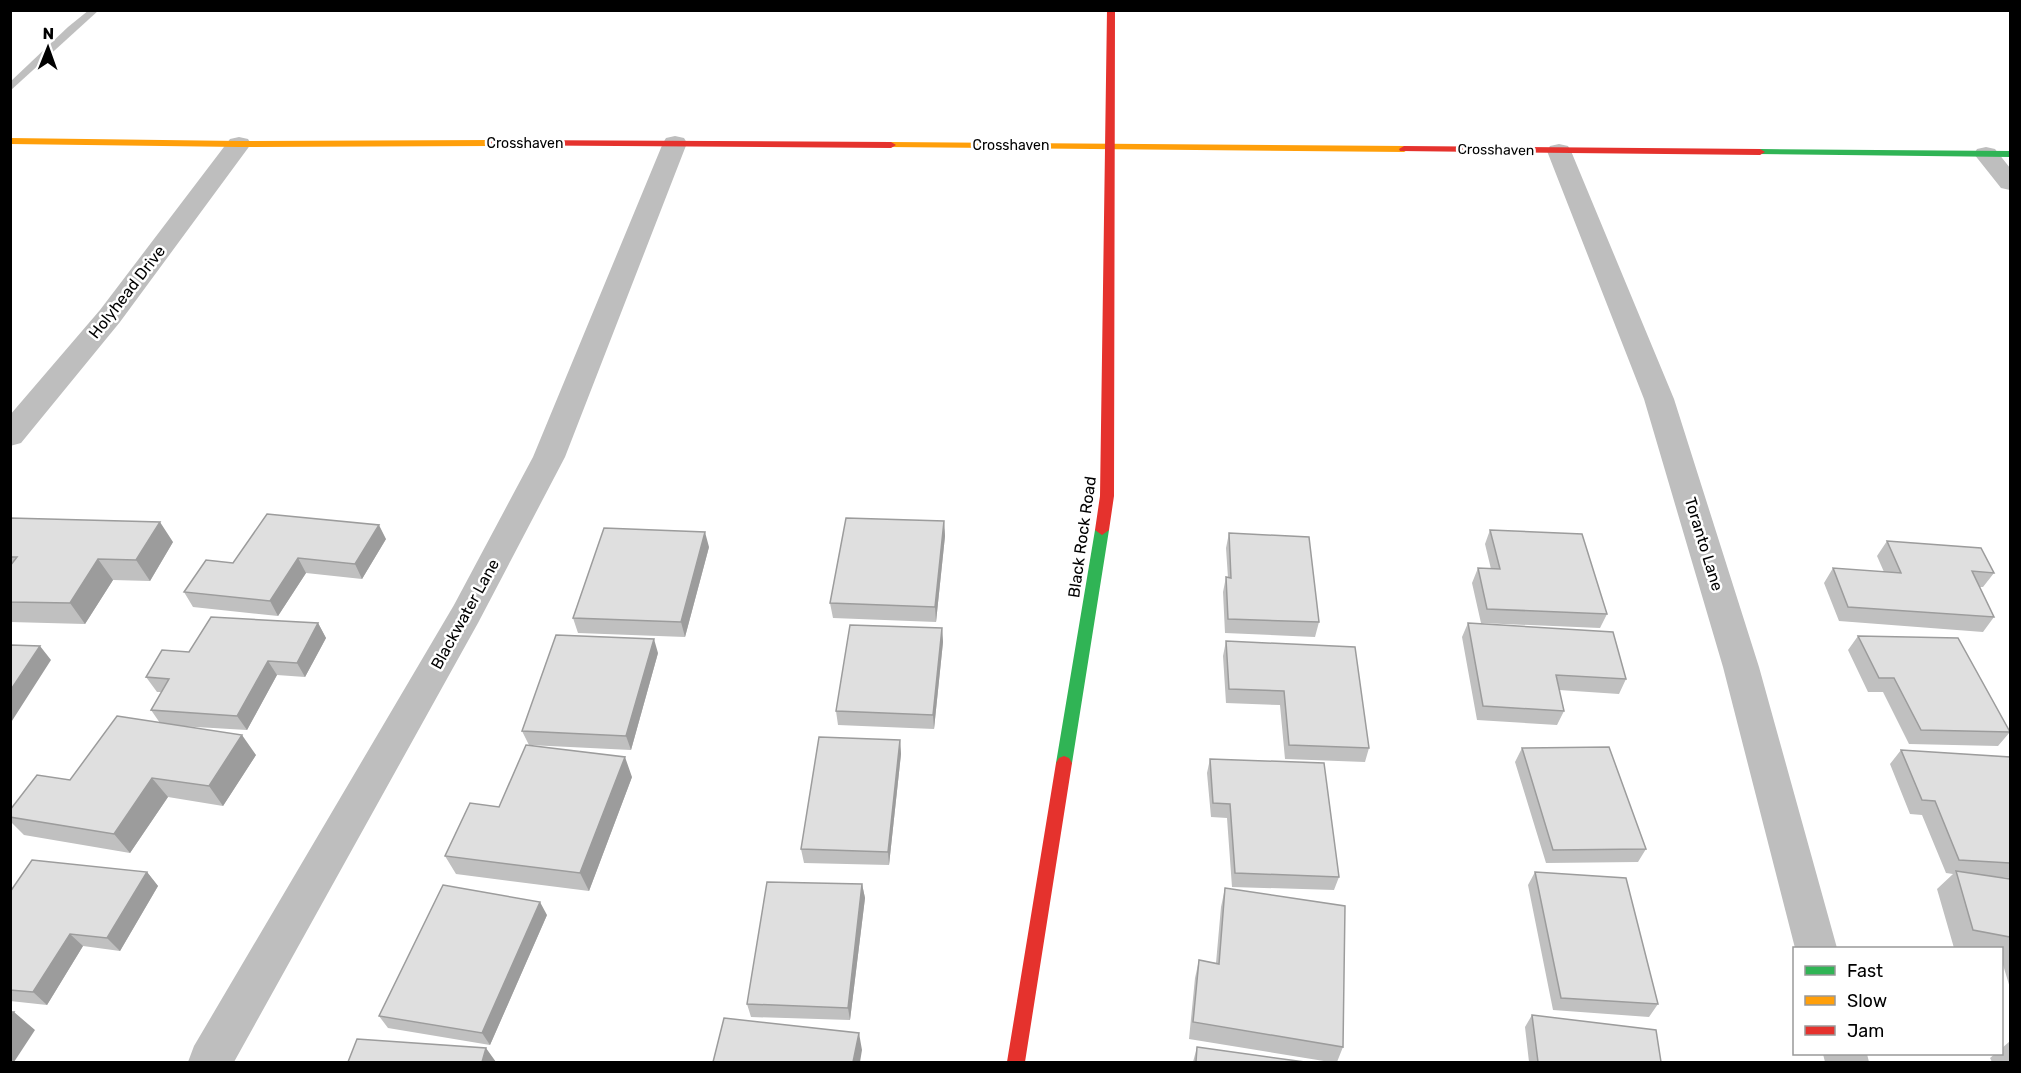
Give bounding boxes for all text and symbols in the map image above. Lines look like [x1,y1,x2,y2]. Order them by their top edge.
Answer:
north arrow [18,18,78,78]
text: N [42,24,54,43]
street label: Crosshaven [487,135,563,152]
street label: Crosshaven [973,137,1049,154]
street label: Crosshaven [1457,141,1535,159]
street label: Holyhead Drive [85,242,169,342]
street label: Black Rock Road [1064,475,1100,599]
street label: Toranto Lane [1681,495,1727,593]
street label: Blackwater Lane [427,555,503,672]
legend [1793,947,2003,1055]
text: Fast [1847,960,1883,982]
text: Slow [1847,990,1887,1012]
text: Jam [1847,1020,1884,1042]

